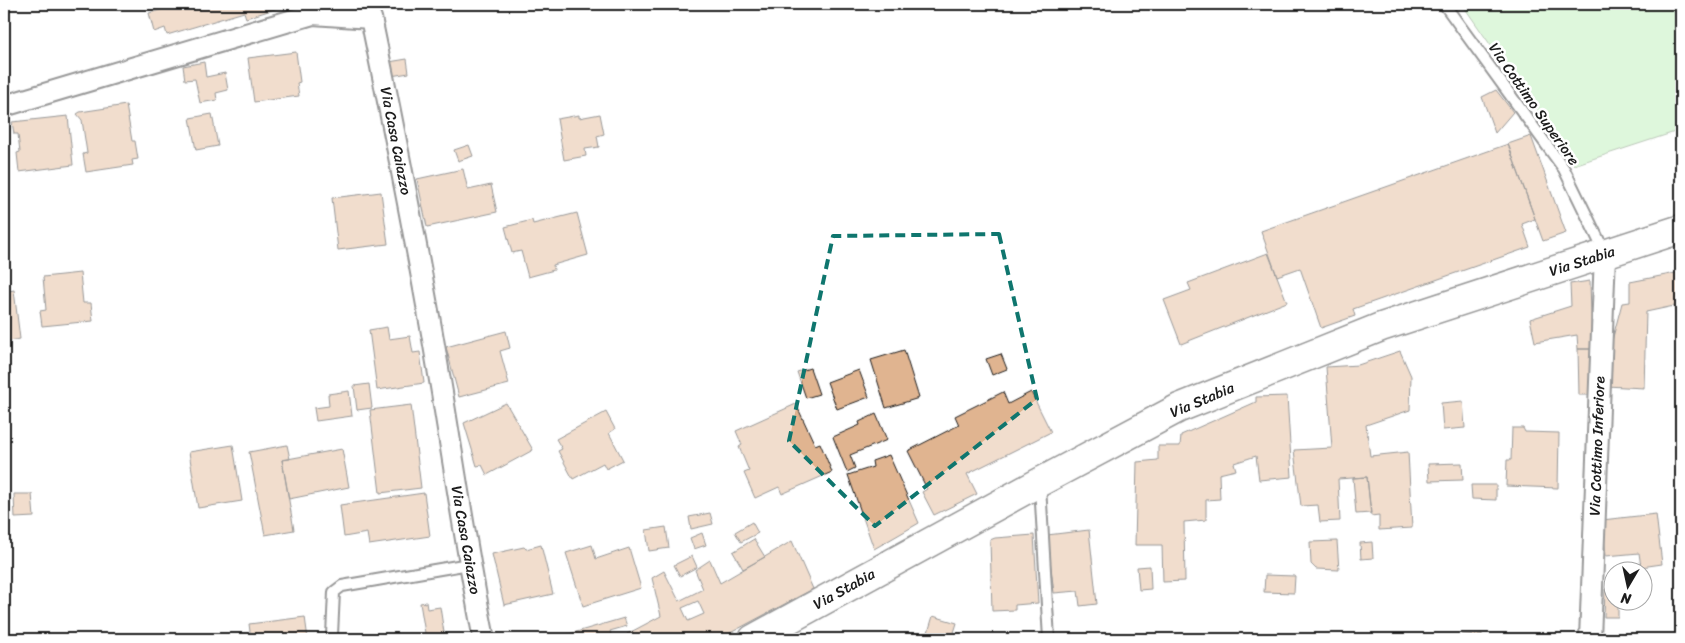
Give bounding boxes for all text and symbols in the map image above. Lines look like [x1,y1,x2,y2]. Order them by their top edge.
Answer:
street label: Via Cottimo Superiore [1482,37,1587,171]
street label: Via Casa Caiazzo [373,85,419,198]
street label: Via Stabia [1546,238,1619,284]
street label: Via Stabia [1166,375,1239,425]
street label: Via Cottimo Inferiore [1582,376,1612,516]
street label: Via Casa Caiazzo [444,484,488,597]
north arrow [1602,560,1652,610]
street label: Via Stabia [808,561,880,617]
text: N [1619,585,1634,612]

